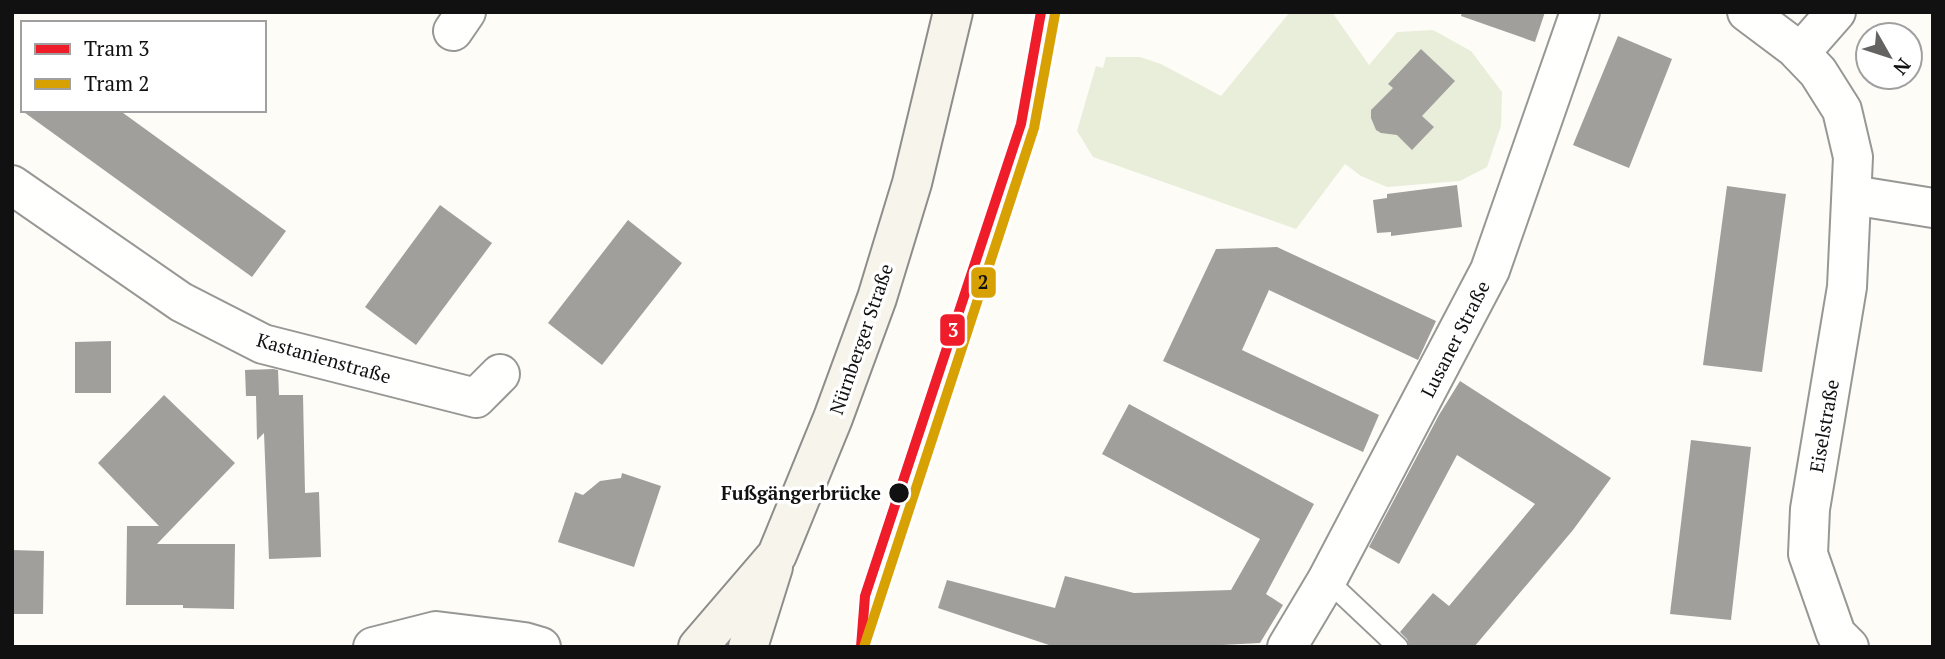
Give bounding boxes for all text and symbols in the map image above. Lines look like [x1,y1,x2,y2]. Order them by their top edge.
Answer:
legend [21,21,266,112]
north arrow [1854,21,1924,91]
text: Tram 3 [84,34,149,62]
text: N [1888,54,1917,81]
text: Tram 2 [84,69,149,97]
street label: Nürnberger Straße [823,260,898,418]
line badge: 2 [970,266,997,299]
text: 2 [978,269,988,294]
street label: Lusaner Straße [1414,276,1495,401]
line badge: 3 [939,313,966,347]
text: 3 [948,317,958,342]
street label: Kastanienstraße [254,326,394,389]
street label: Eiselstraße [1803,377,1844,474]
place label: Fußgängerbrücke [721,480,881,505]
marker: Fußgängerbrücke [887,481,911,505]

